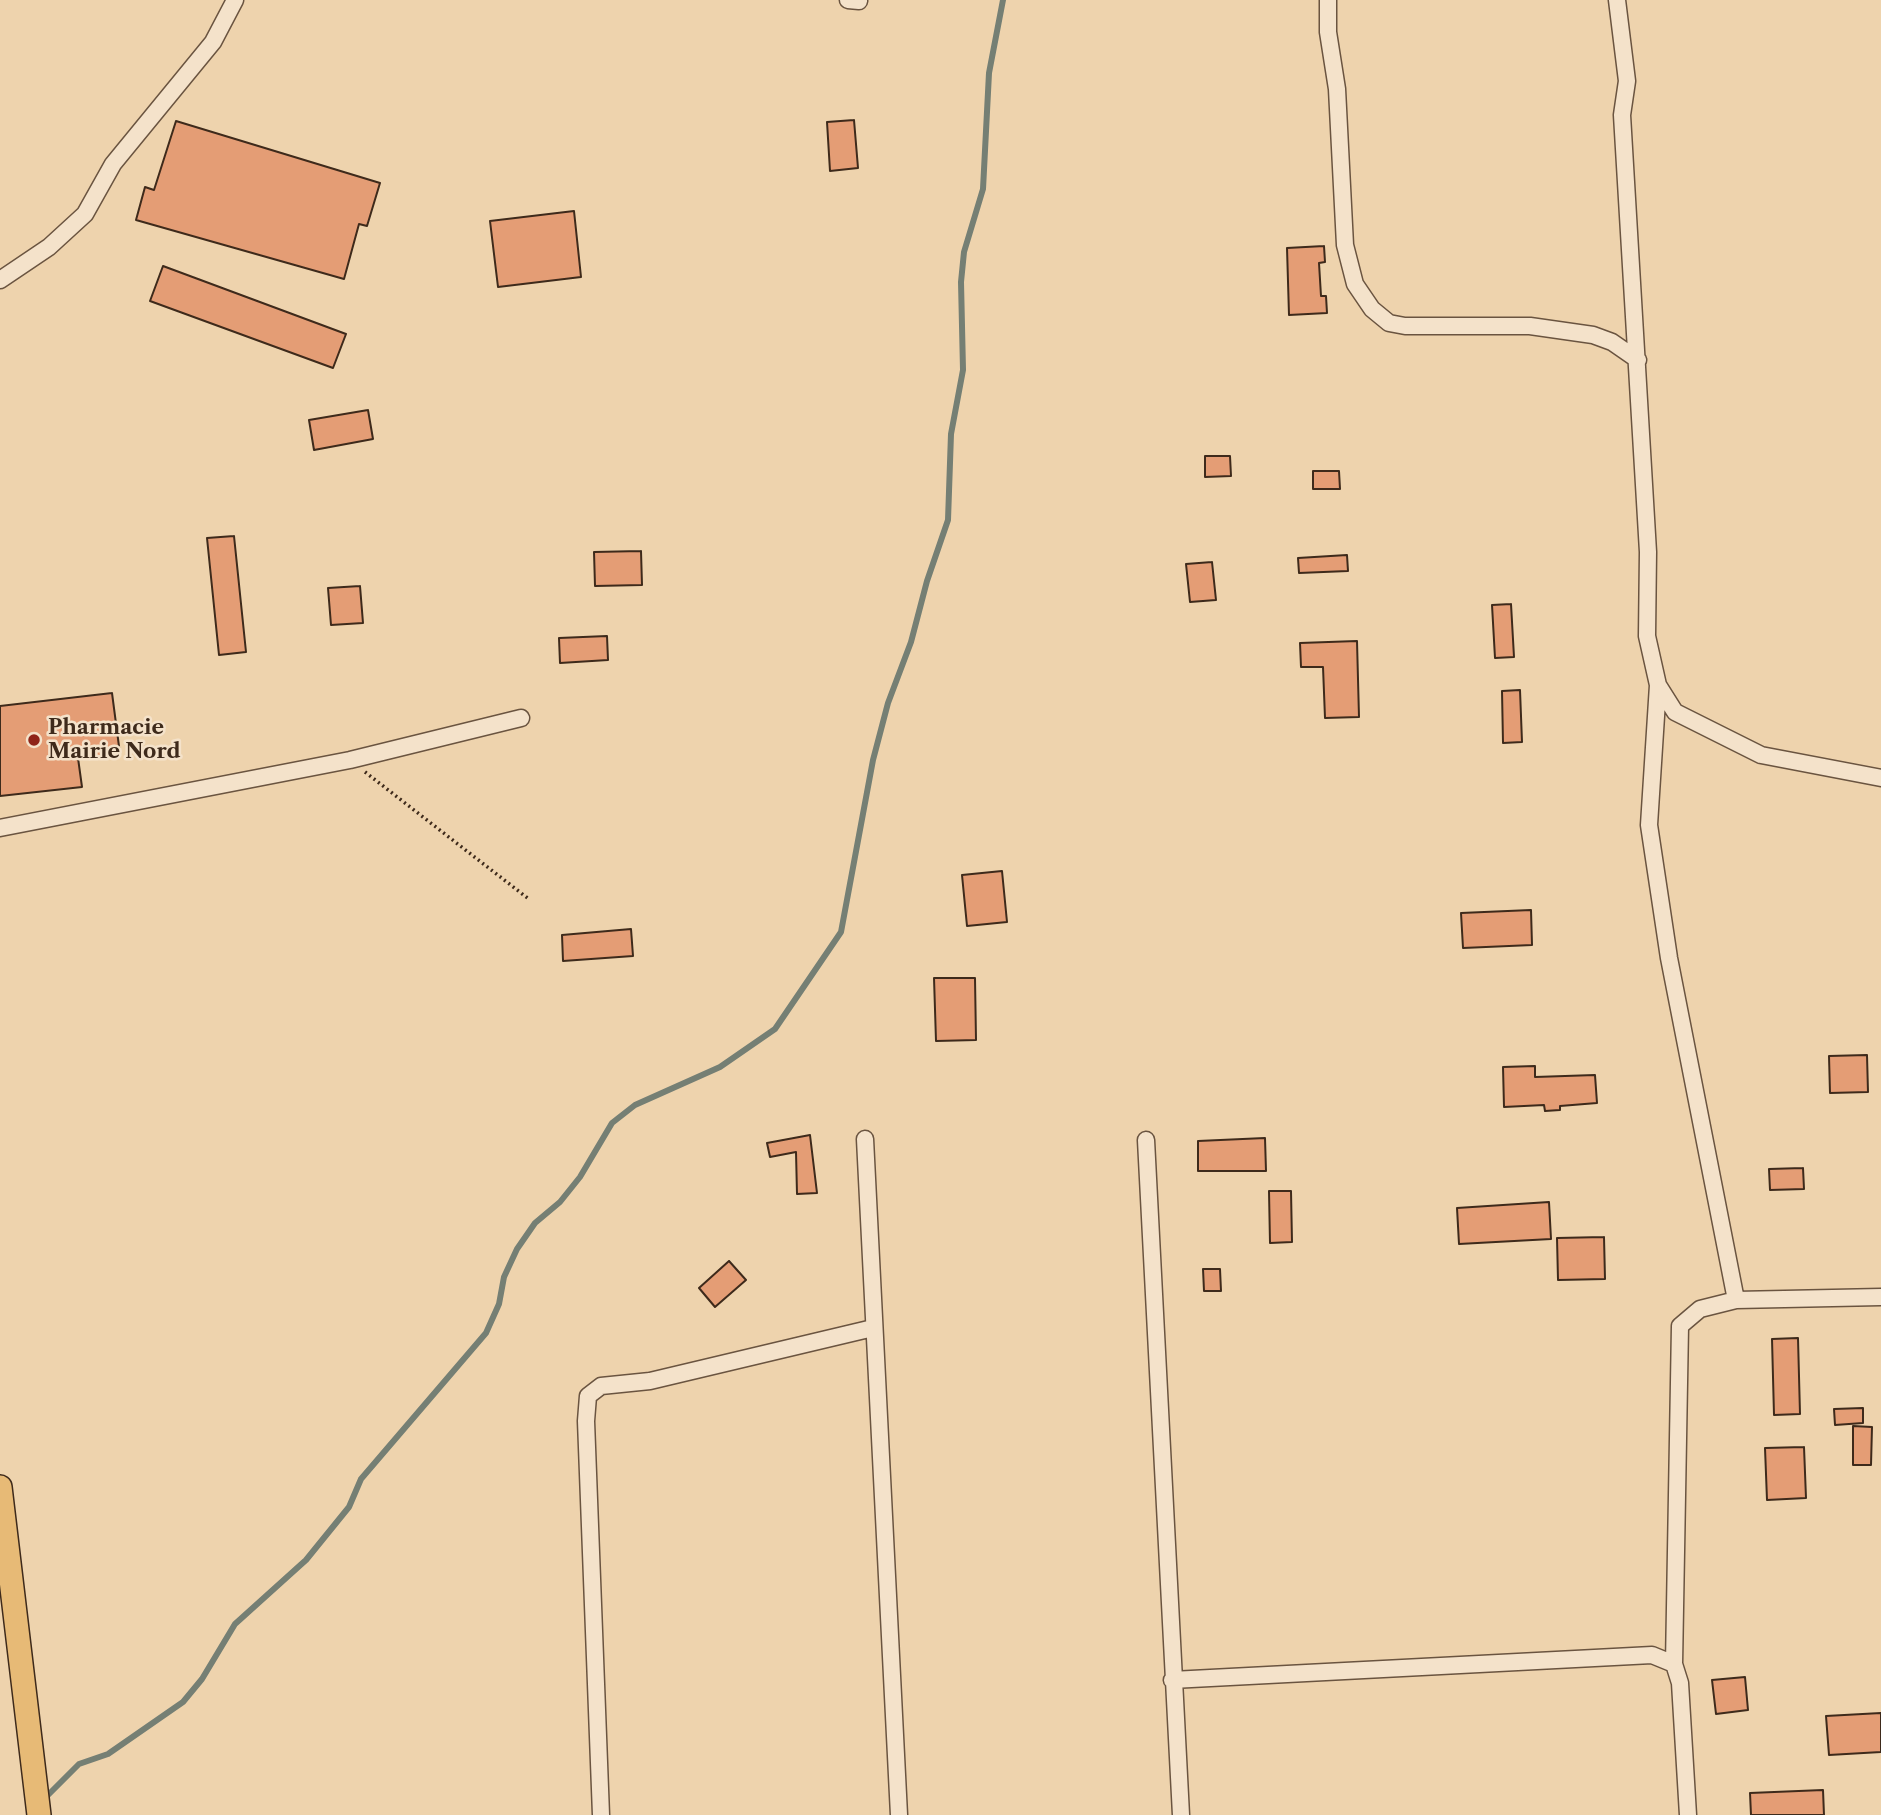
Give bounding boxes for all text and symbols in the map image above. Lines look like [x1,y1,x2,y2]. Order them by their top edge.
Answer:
place label: Pharmacie Mairie Nord [48,715,180,765]
marker: Pharmacie Mairie Nord [26,732,42,748]

